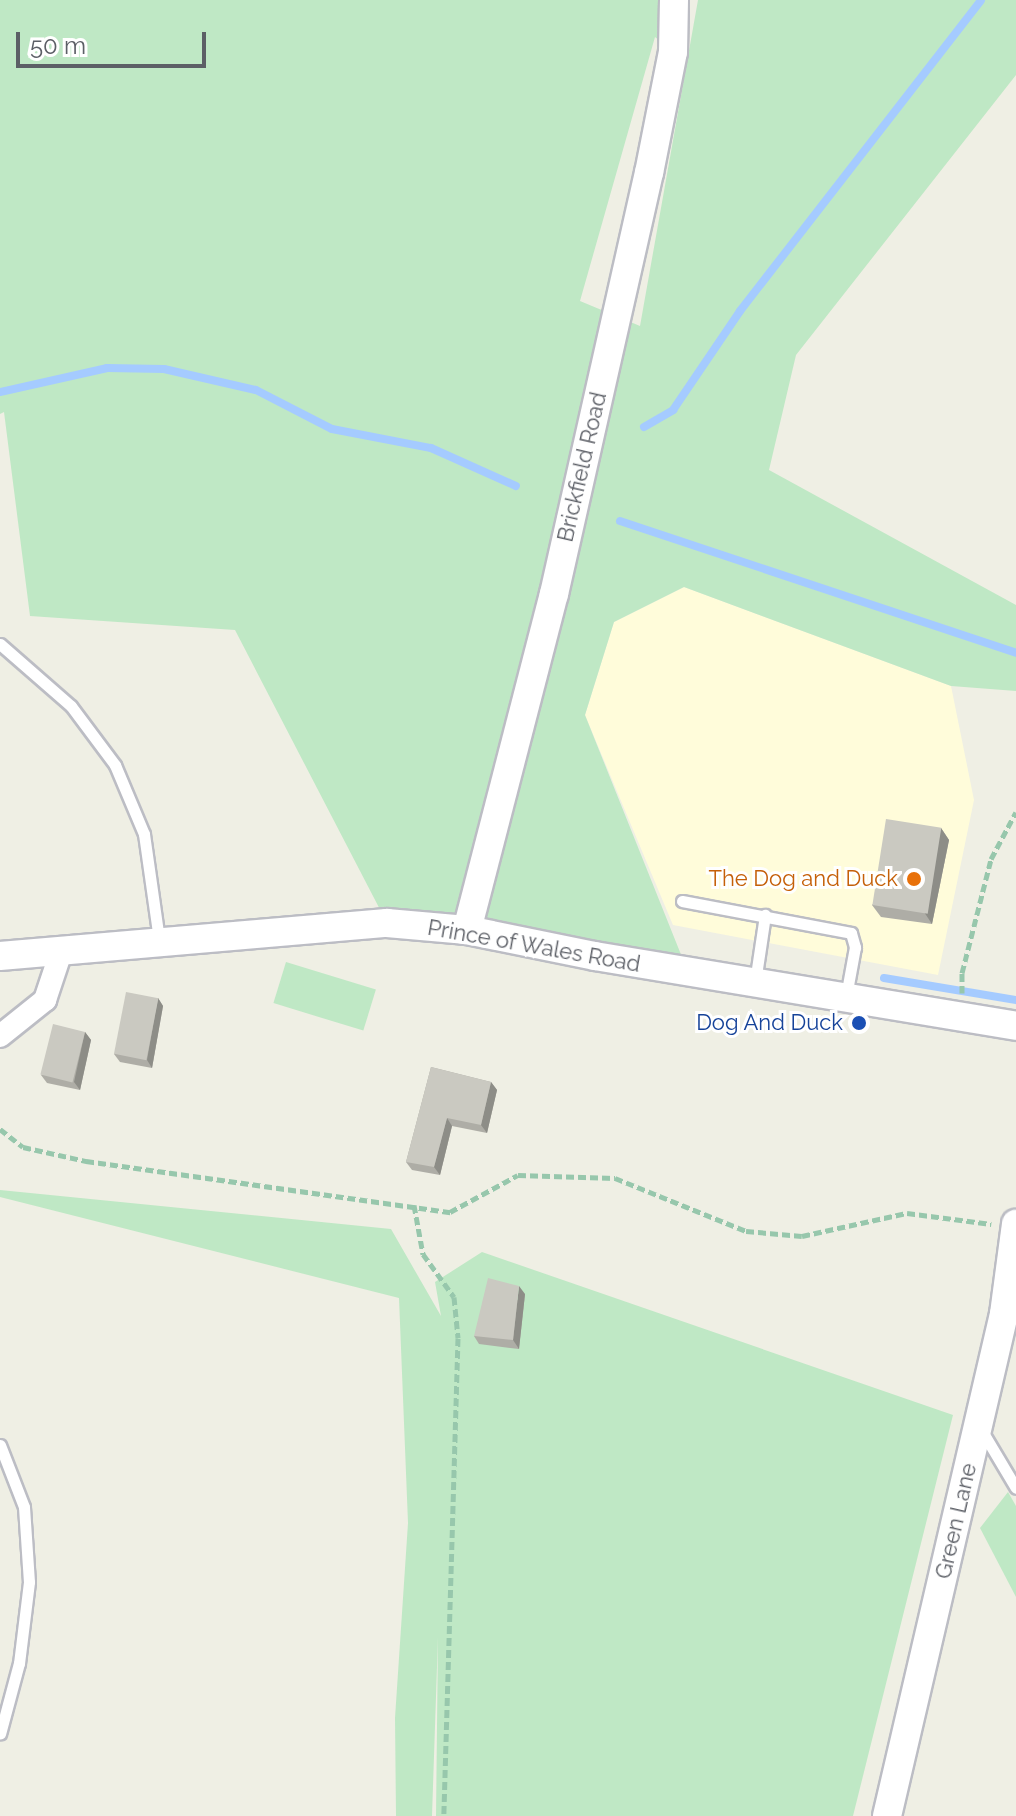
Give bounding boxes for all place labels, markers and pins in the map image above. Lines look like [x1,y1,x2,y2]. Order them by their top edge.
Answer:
place label: The Dog and Duck [709,866,898,892]
marker: The Dog and Duck [905,870,923,888]
place label: Dog And Duck [695,1010,843,1036]
marker: Dog And Duck [850,1014,868,1032]

